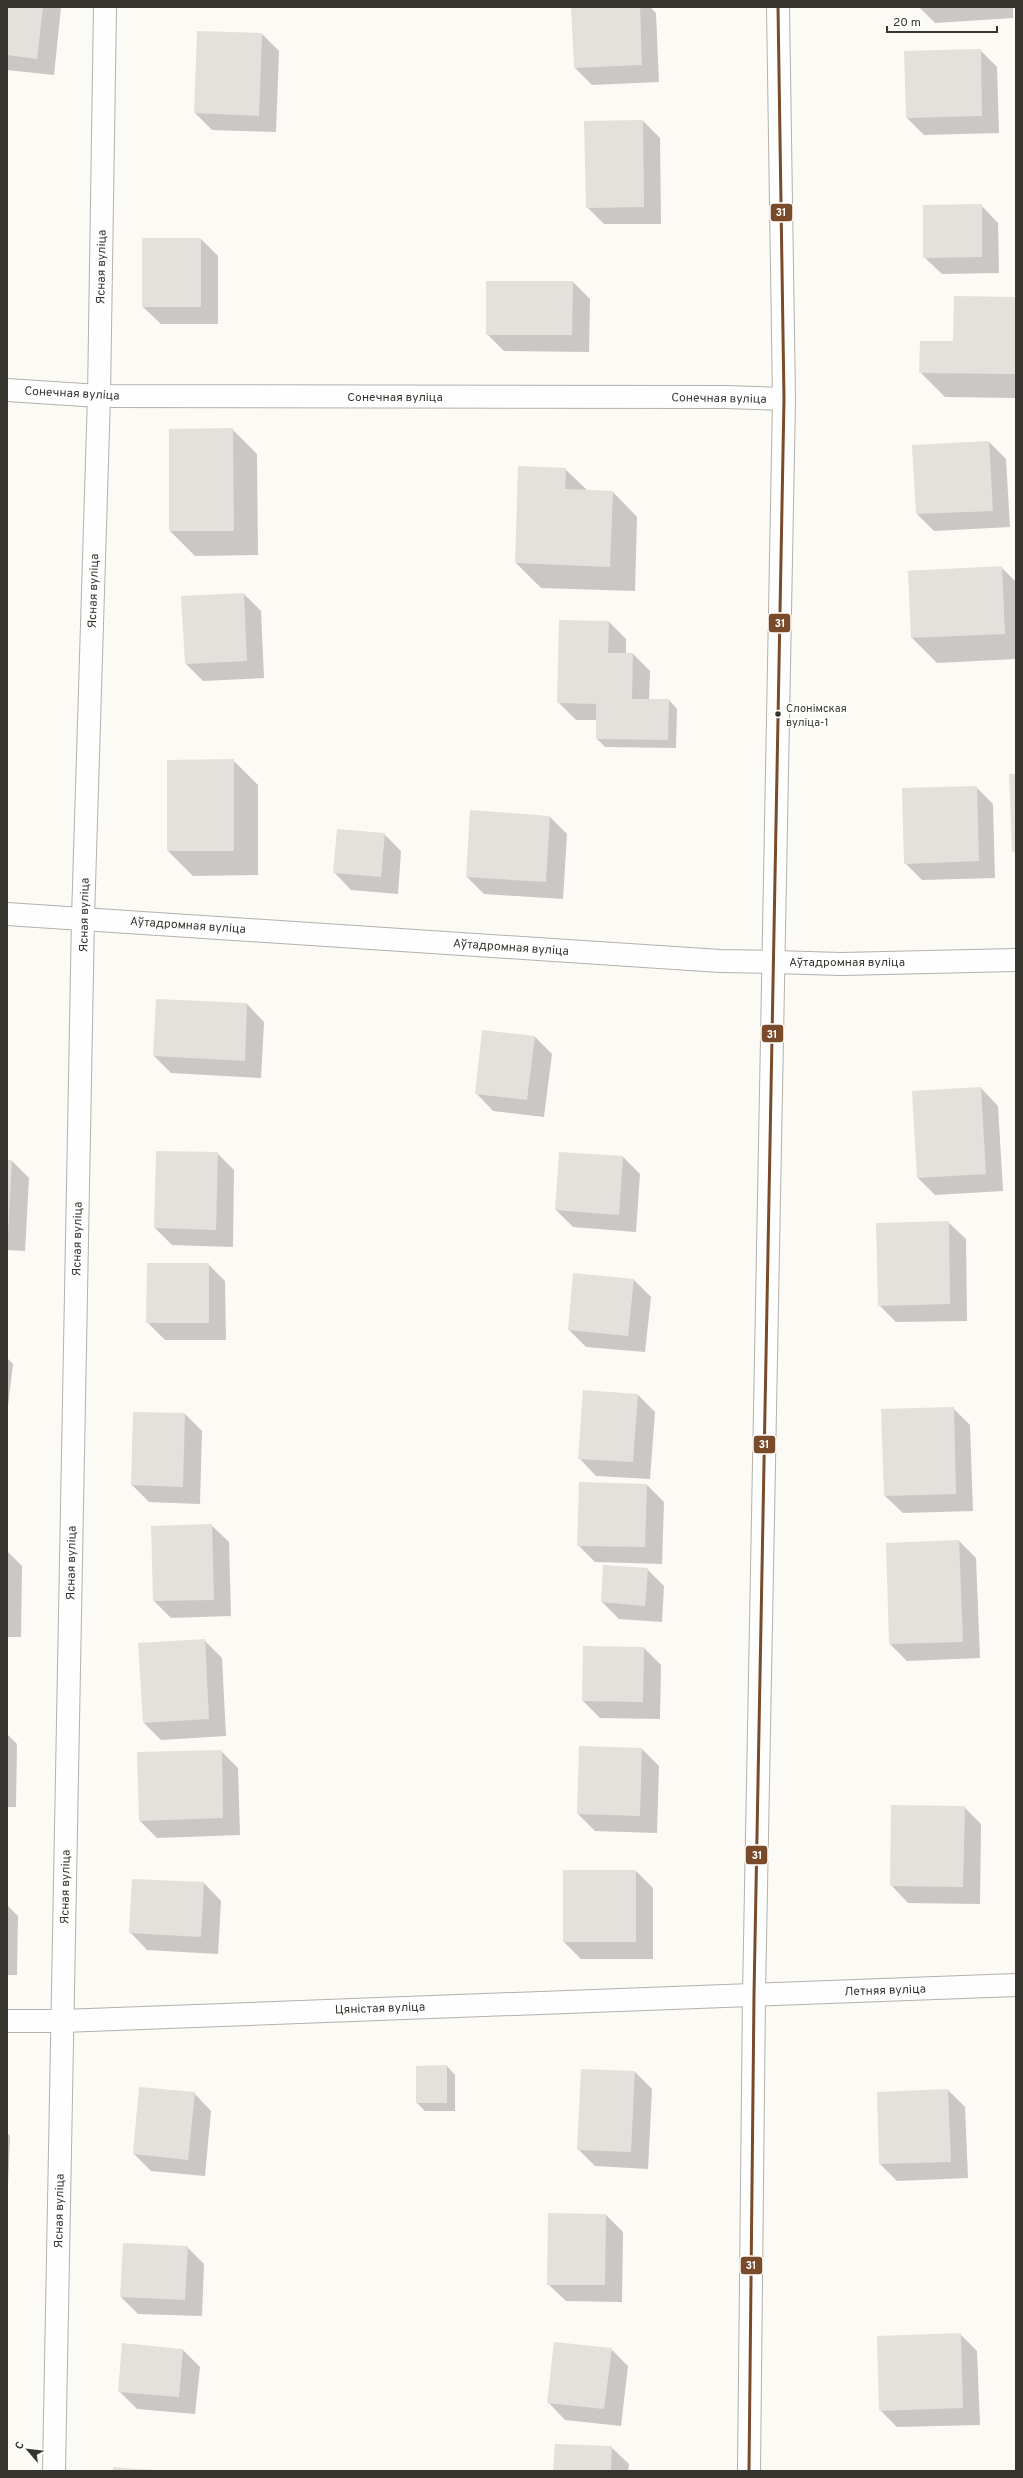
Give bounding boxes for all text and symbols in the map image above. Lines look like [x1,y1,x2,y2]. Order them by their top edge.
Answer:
scale bar [887,8,997,34]
text: 20 m [893,15,921,31]
line badge: 31 [770,203,793,222]
text: 31 [776,206,786,220]
street label: Ясная вуліца [93,229,111,305]
street label: Сонечная вуліца [24,384,120,404]
street label: Сонечная вуліца [347,390,443,406]
street label: Сонечная вуліца [671,390,767,408]
street label: Ясная вуліца [85,553,103,629]
line badge: 31 [768,613,791,633]
text: 31 [775,617,785,631]
place label: Слонімская вуліца-1 [786,702,847,730]
marker: Слонімская вуліца-1 [773,709,783,719]
street label: Ясная вуліца [76,877,94,953]
street label: Аўтадромная вуліца [130,914,246,938]
street label: Аўтадромная вуліца [453,936,569,960]
street label: Аўтадромная вуліца [789,955,905,971]
line badge: 31 [761,1024,784,1043]
text: 31 [767,1028,777,1042]
street label: Ясная вуліца [69,1201,87,1277]
line badge: 31 [753,1435,776,1454]
text: 31 [759,1438,769,1452]
street label: Ясная вуліца [63,1525,81,1601]
line badge: 31 [745,1845,768,1865]
street label: Ясная вуліца [57,1849,75,1925]
text: 31 [752,1849,762,1863]
street label: Летняя вуліца [844,1982,926,2000]
street label: Цяністая вуліца [335,1999,425,2019]
street label: Ясная вуліца [51,2173,69,2249]
line badge: 31 [740,2256,763,2275]
text: 31 [746,2259,756,2273]
north arrow [8,2430,48,2470]
text: С [12,2439,28,2452]

